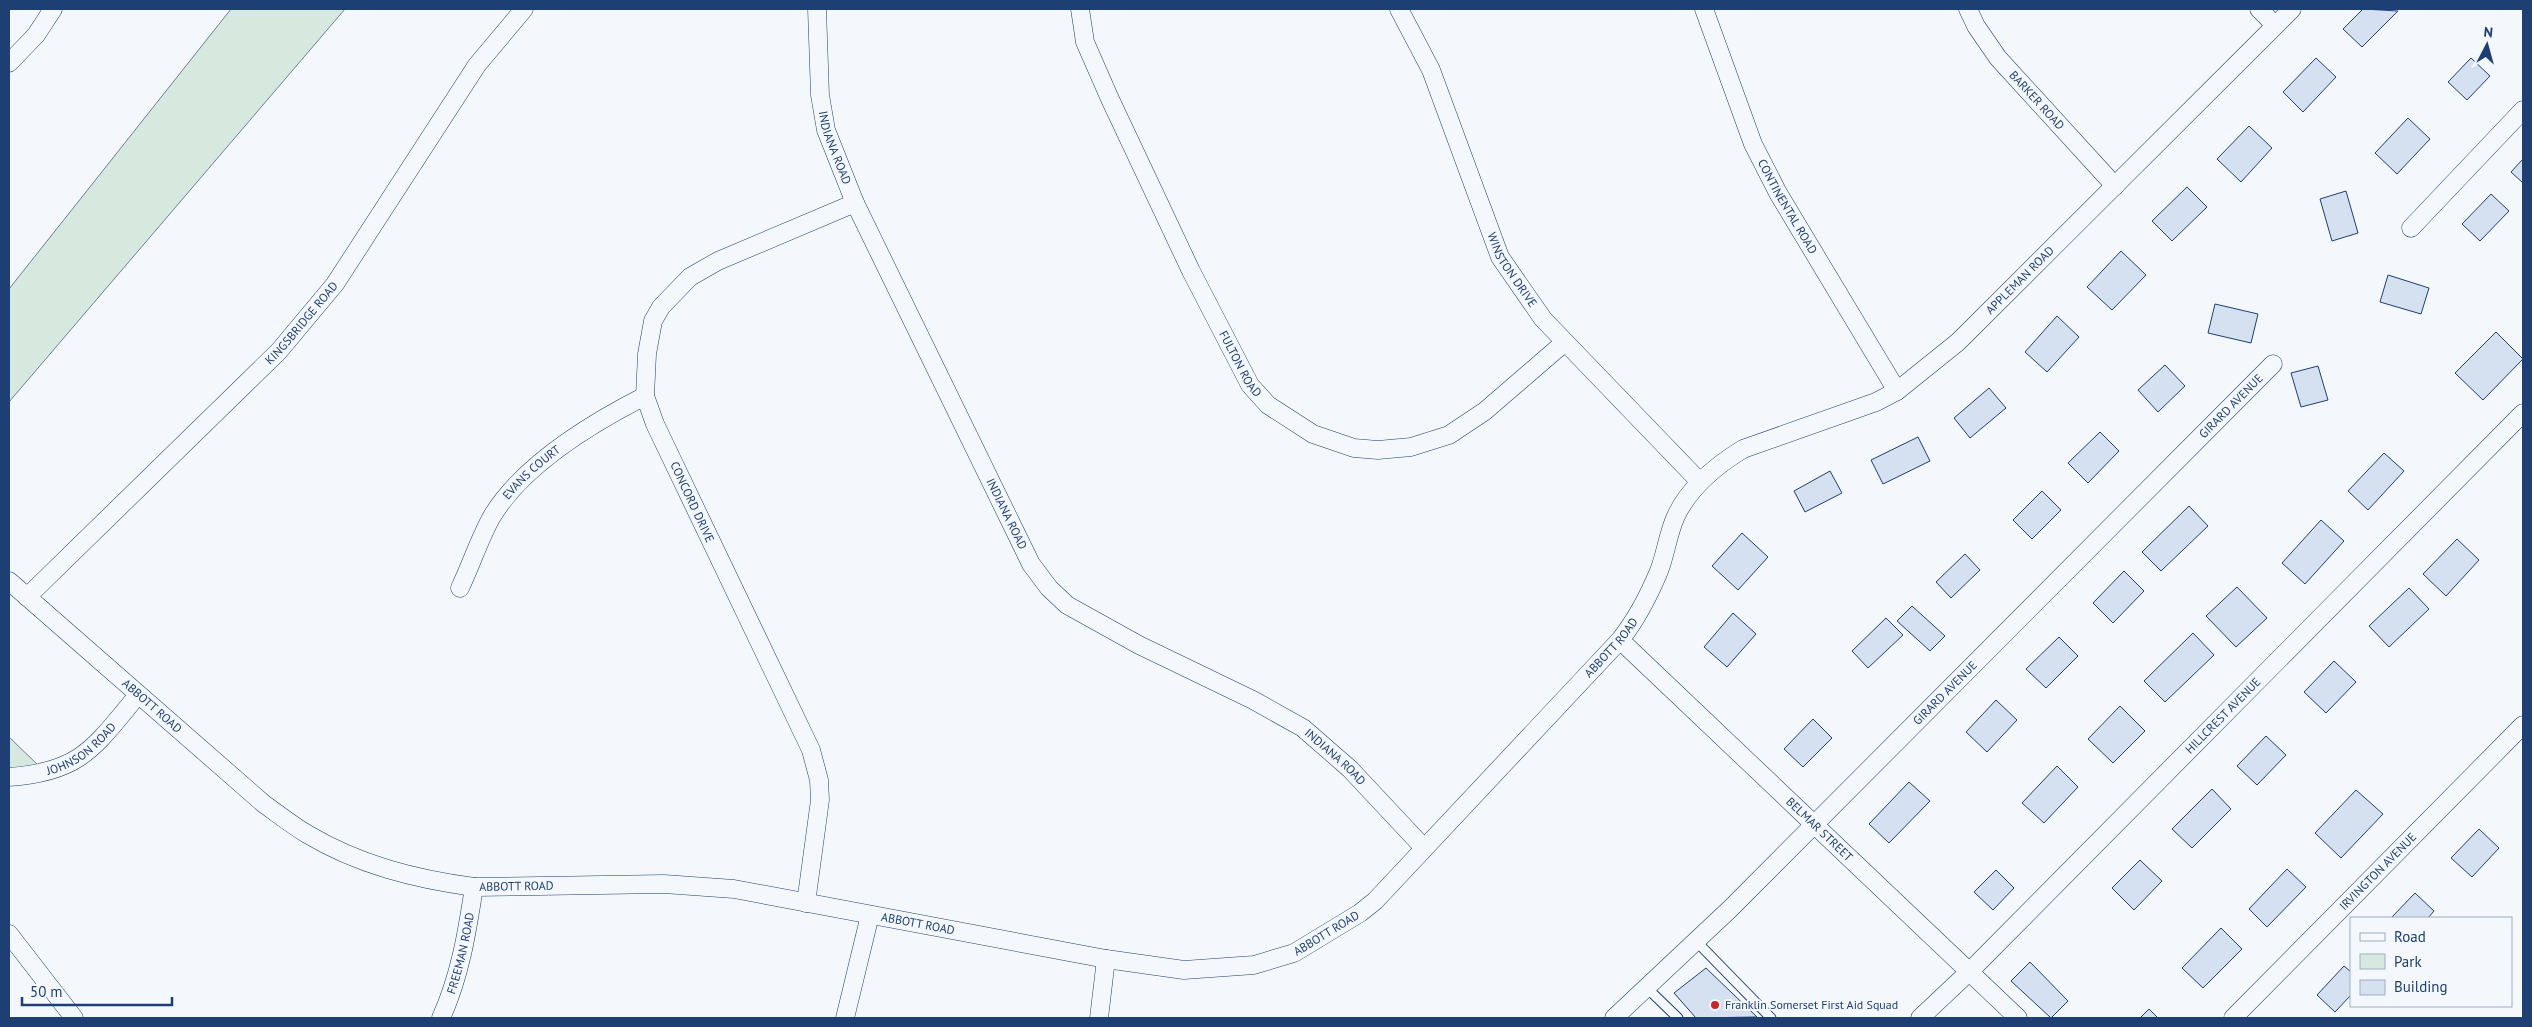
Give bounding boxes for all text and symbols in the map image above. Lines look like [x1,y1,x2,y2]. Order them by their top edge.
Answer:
north arrow [2462,20,2512,70]
text: N [2483,23,2494,42]
street label: BARKER ROAD [2006,67,2068,133]
street label: INDIANA ROAD [816,110,855,187]
street label: CONTINENTAL ROAD [1755,156,1821,257]
street label: WINSTON DRIVE [1484,230,1540,310]
street label: APPLEMAN ROAD [1982,243,2057,317]
street label: KINGSBRIDGE ROAD [262,278,341,368]
street label: FULTON ROAD [1216,328,1265,400]
street label: GIRARD AVENUE [2195,371,2266,441]
street label: EVANS COURT [499,441,563,502]
street label: CONCORD DRIVE [667,459,718,545]
street label: INDIANA ROAD [983,476,1031,552]
street label: ABBOTT ROAD [1581,614,1641,680]
street label: GIRARD AVENUE [1910,657,1980,728]
street label: HILLCREST AVENUE [2182,674,2264,757]
street label: ABBOTT ROAD [119,676,185,736]
street label: JOHNSON ROAD [44,719,119,778]
street label: INDIANA ROAD [1302,725,1369,788]
street label: BELMAR STREET [1783,794,1856,864]
street label: IRVINGTON AVENUE [2336,829,2419,913]
street label: ABBOTT ROAD [479,878,554,894]
street label: ABBOTT ROAD [1290,907,1362,959]
street label: ABBOTT ROAD [880,909,956,937]
street label: FREEMAN ROAD [443,911,477,996]
legend [2350,917,2512,1007]
text: Road [2394,927,2426,946]
text: Park [2394,952,2422,971]
scale bar [22,974,172,1006]
text: Building [2394,977,2448,996]
text: 50 m [30,982,63,1001]
place label: Franklin Somerset First Aid Squad [1725,997,1898,1012]
marker: Franklin Somerset First Aid Squad [1709,999,1721,1011]

